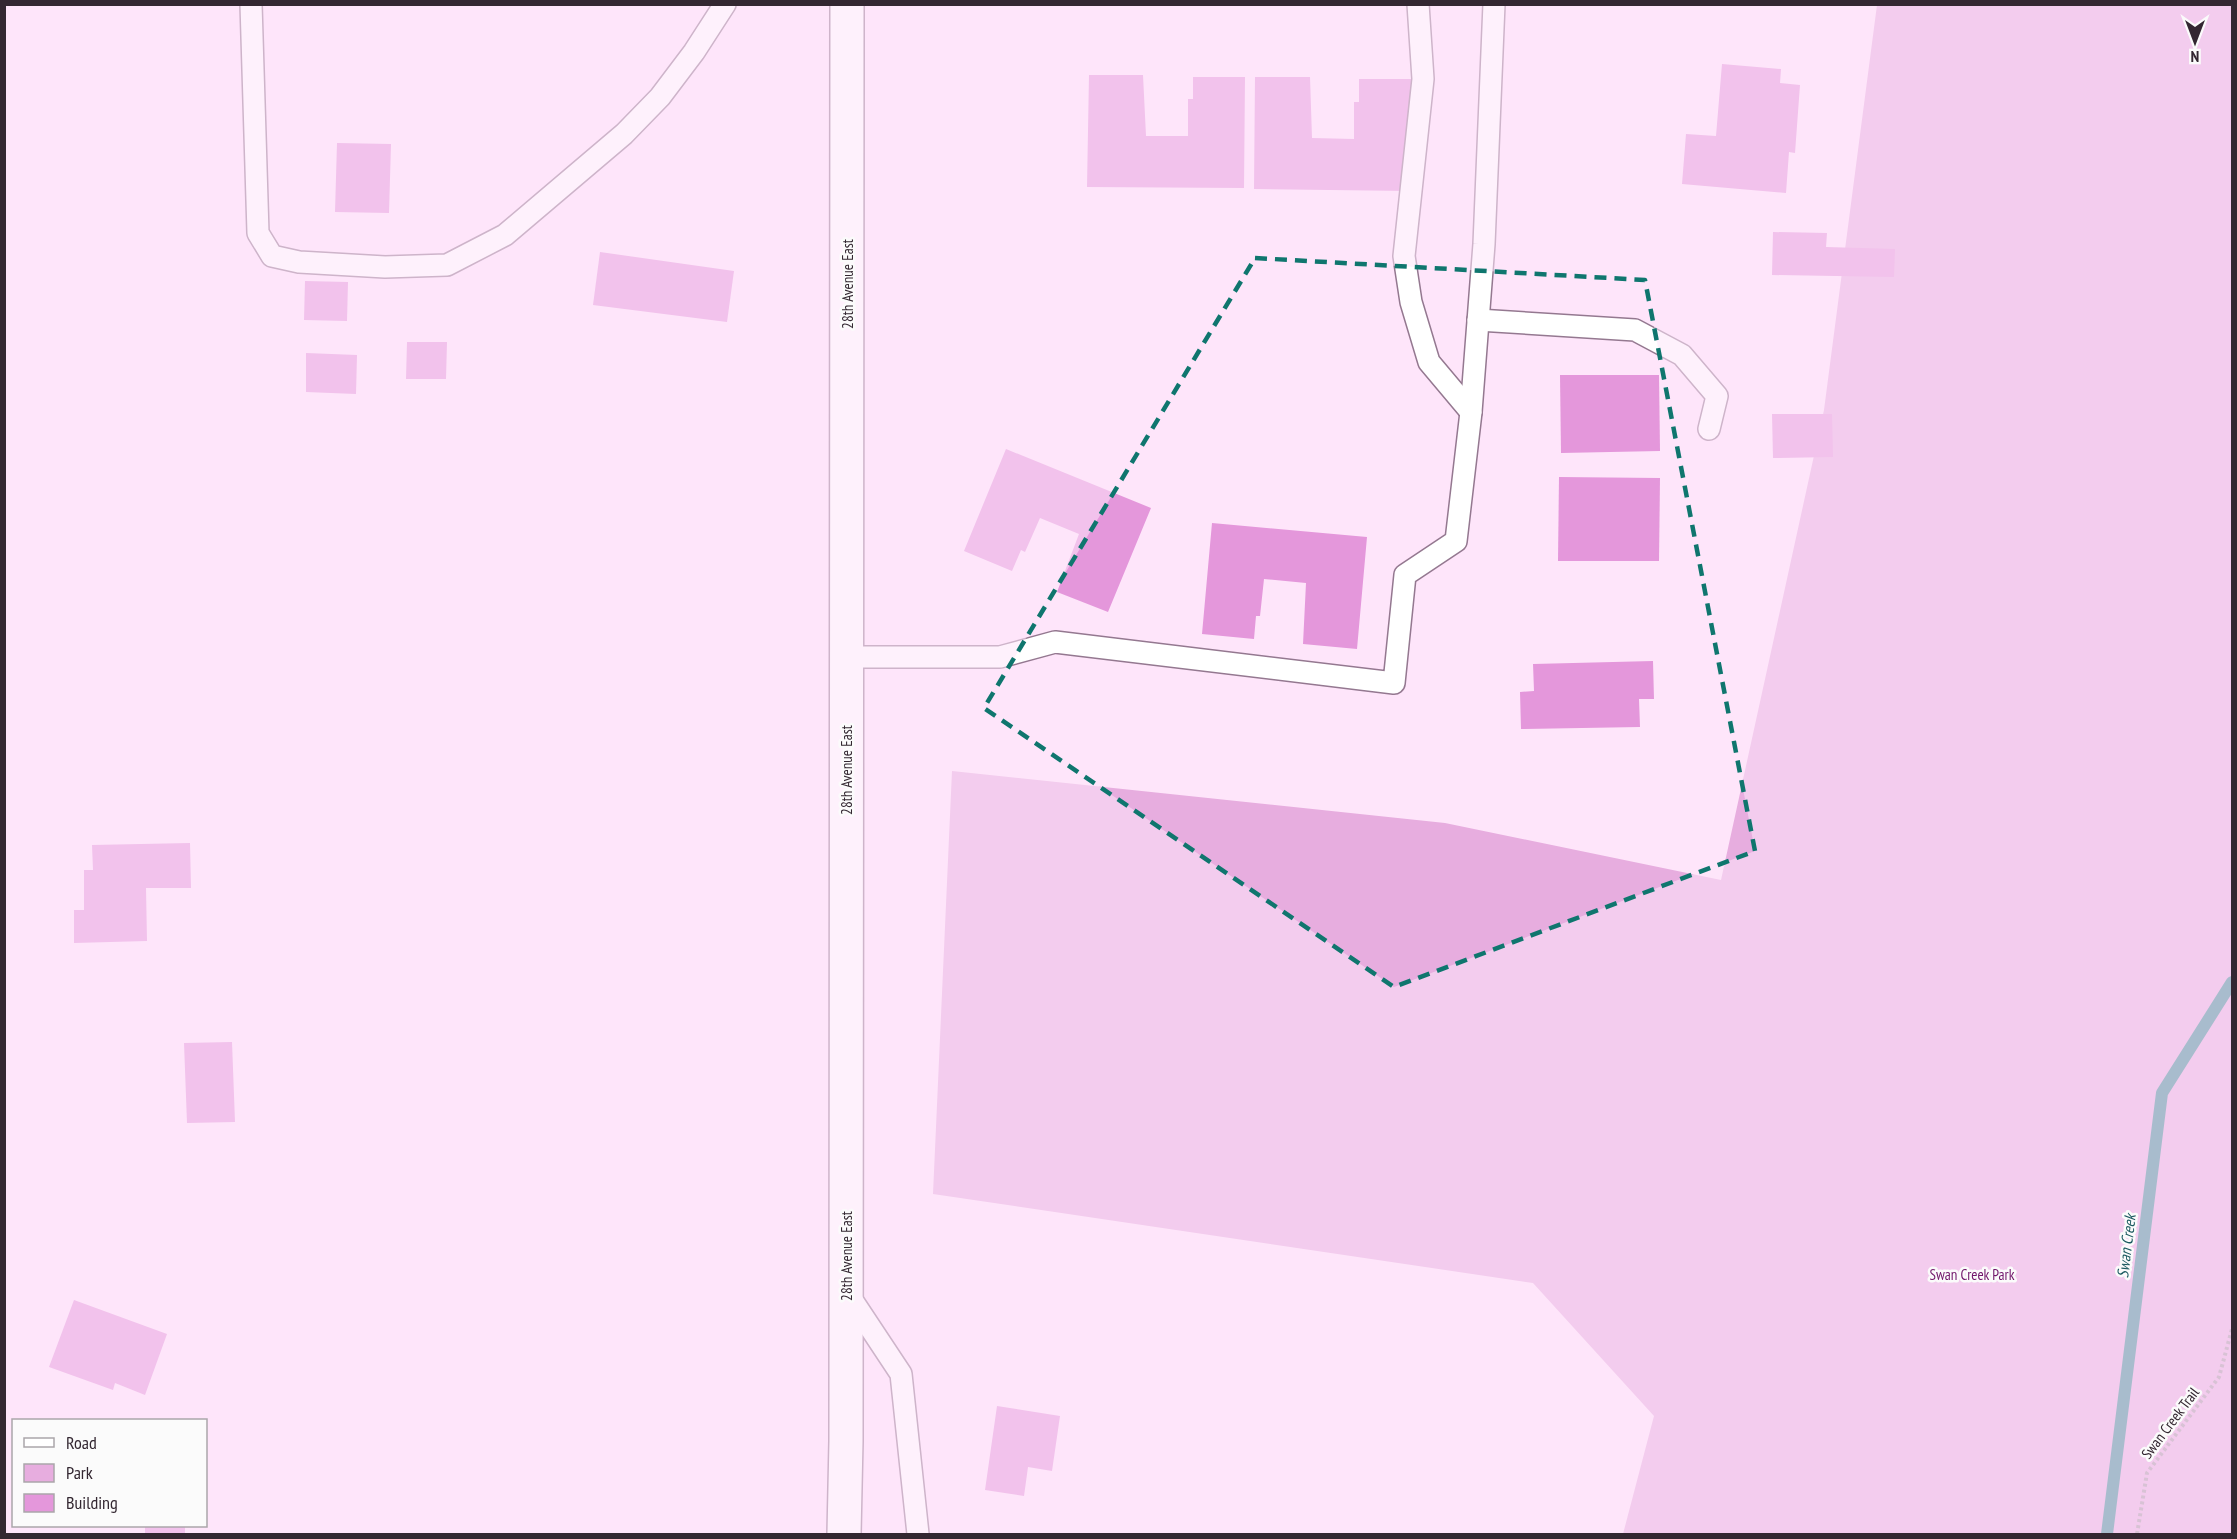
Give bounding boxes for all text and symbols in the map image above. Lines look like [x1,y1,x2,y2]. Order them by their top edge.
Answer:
north arrow [2165,12,2225,72]
text: N [2191,47,2199,67]
street label: 28th Avenue East [838,239,857,329]
street label: 28th Avenue East [837,725,856,815]
street label: 28th Avenue East [837,1211,856,1301]
water label: Swan Creek [2112,1211,2140,1279]
park label: Swan Creek Park [1929,1265,2015,1284]
street label: Swan Creek Trail [2137,1383,2203,1463]
legend [12,1419,207,1527]
text: Road [66,1431,97,1454]
text: Park [66,1461,93,1484]
text: Building [66,1491,118,1514]

